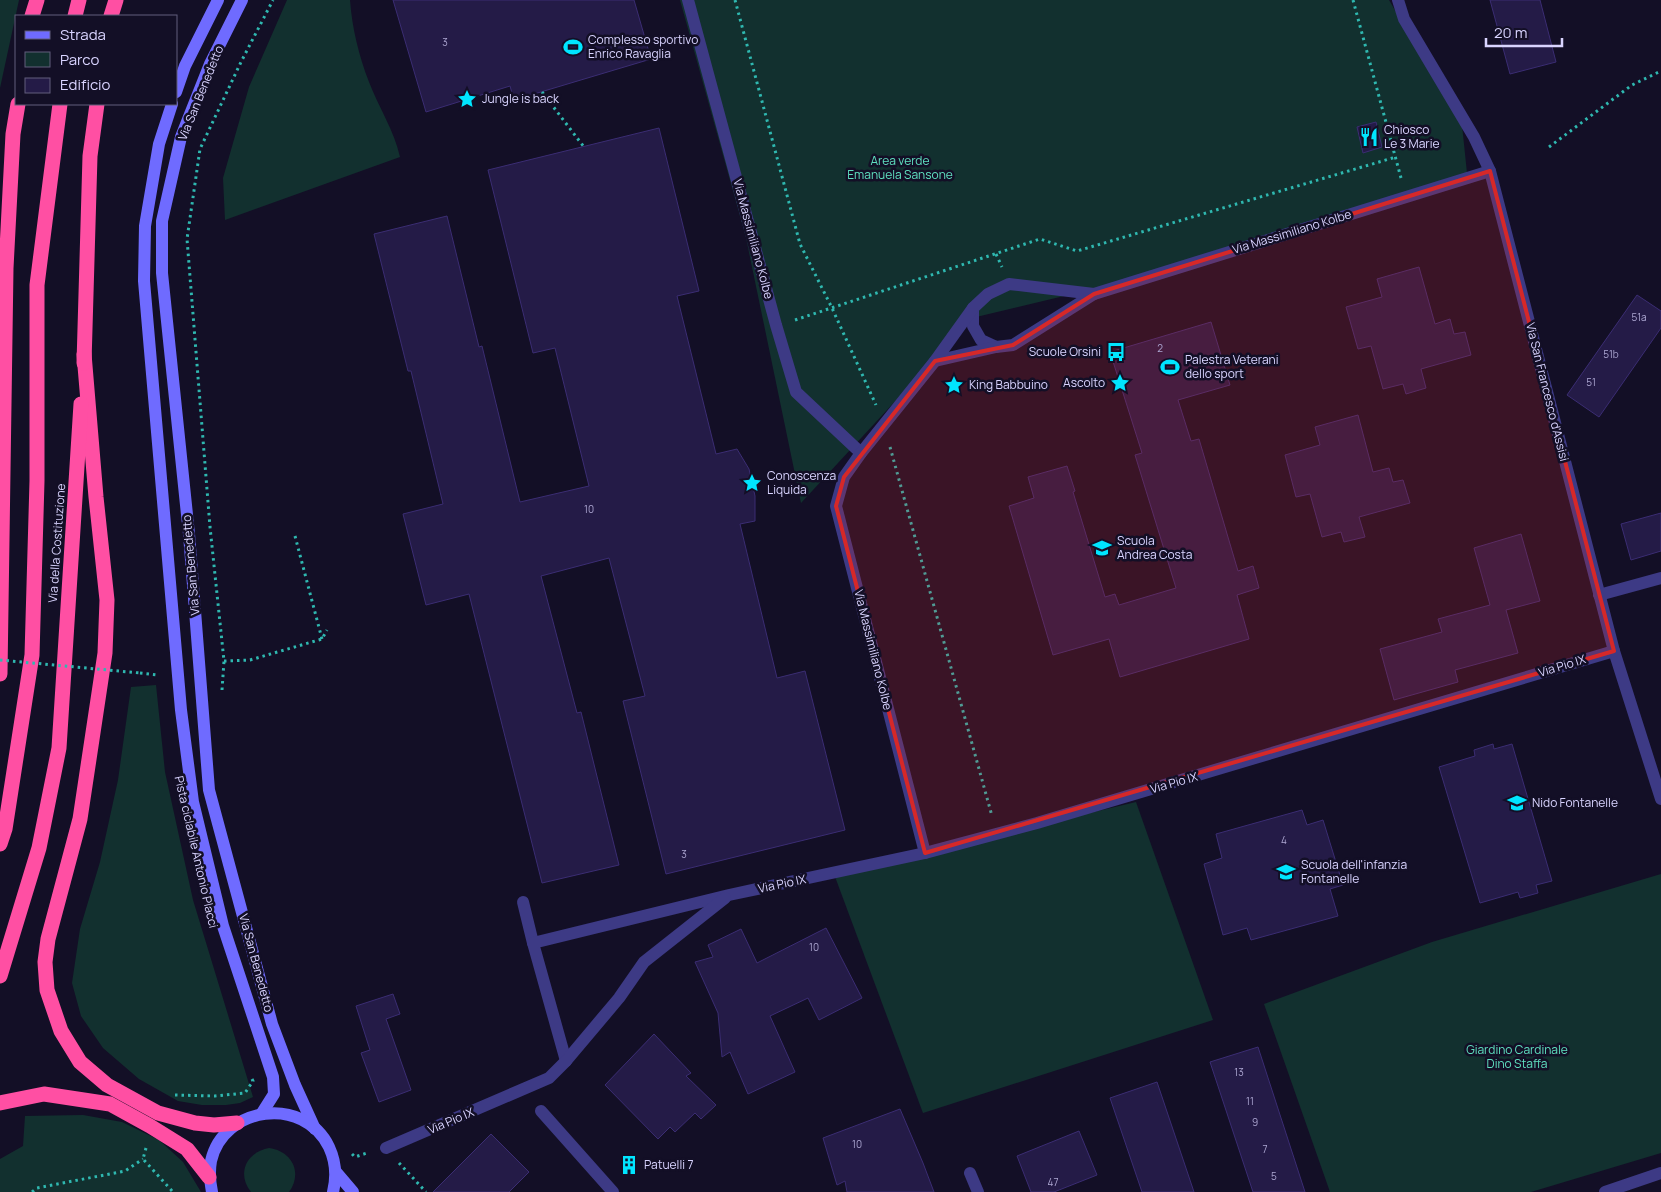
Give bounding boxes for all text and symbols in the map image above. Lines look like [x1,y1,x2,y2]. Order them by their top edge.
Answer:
legend [15,15,178,105]
scale bar [1486,15,1562,47]
text: 20 m [1494,22,1527,43]
text: Strada [60,24,106,45]
place label: Complesso sportivo Enrico Ravaglia [588,31,698,62]
house number: 3 [442,35,448,49]
sports icon: Complesso sportivo Enrico Ravaglia [562,36,584,58]
street label: Via San Benedetto [174,43,227,143]
text: Parco [60,49,99,70]
text: Edificio [60,74,111,95]
place icon: Jungle is back [456,88,478,110]
place label: Jungle is back [482,90,560,107]
place label: Chiosco Le 3 Marie [1384,121,1439,152]
restaurant icon: Chiosco Le 3 Marie [1358,126,1380,148]
park label: Area verde Emanuela Sansone [847,152,953,183]
street label: Via Massimiliano Kolbe [729,177,778,301]
street label: Via Massimiliano Kolbe [1230,205,1353,258]
house number: 51a [1631,310,1647,324]
street label: Via San Francesco d'Assisi [1522,321,1573,463]
bus stop icon: Scuole Orsini [1105,341,1127,363]
house number: 2 [1157,341,1163,355]
place label: Scuole Orsini [1029,343,1101,360]
house number: 51b [1603,347,1619,361]
place label: Palestra Veterani dello sport [1185,351,1279,382]
sports icon: Palestra Veterani dello sport [1159,356,1181,378]
place icon: Ascolto [1109,372,1131,394]
place icon: King Babbuino [943,374,965,396]
place label: Ascolto [1063,374,1105,391]
house number: 51 [1586,375,1596,389]
place label: King Babbuino [969,376,1048,393]
place label: Conoscenza Liquida [767,467,836,498]
place icon: Conoscenza Liquida [741,472,763,494]
street label: Via della Costituzione [44,483,69,603]
house number: 10 [584,502,594,516]
street label: Via San Benedetto [178,514,203,616]
place label: Scuola Andrea Costa [1117,532,1192,563]
school or university icon: Scuola Andrea Costa [1091,537,1113,559]
street label: Via Massimiliano Kolbe [850,588,897,712]
street label: Via Pio IX [1536,650,1588,681]
street label: Via Pio IX [1148,767,1200,797]
street label: Pista ciclabile Antonio Placci [171,774,222,930]
school or university icon: Nido Fontanelle [1506,792,1528,814]
place label: Nido Fontanelle [1532,794,1618,811]
house number: 4 [1281,833,1287,847]
house number: 3 [681,847,687,861]
place label: Scuola dell'infanzia Fontanelle [1301,856,1407,887]
school or university icon: Scuola dell'infanzia Fontanelle [1275,861,1297,883]
street label: Via Pio IX [756,870,808,897]
street label: Via San Benedetto [235,912,278,1014]
house number: 10 [809,940,819,954]
park label: Giardino Cardinale Dino Staffa [1466,1041,1568,1072]
house number: 13 [1234,1065,1244,1079]
house number: 11 [1246,1094,1254,1108]
street label: Via Pio IX [425,1103,477,1138]
house number: 9 [1252,1115,1258,1129]
house number: 10 [852,1137,862,1151]
house number: 7 [1262,1142,1268,1156]
building icon: Patuelli 7 [618,1154,640,1176]
place label: Patuelli 7 [644,1156,693,1173]
house number: 5 [1271,1169,1277,1183]
house number: 47 [1048,1175,1058,1189]

